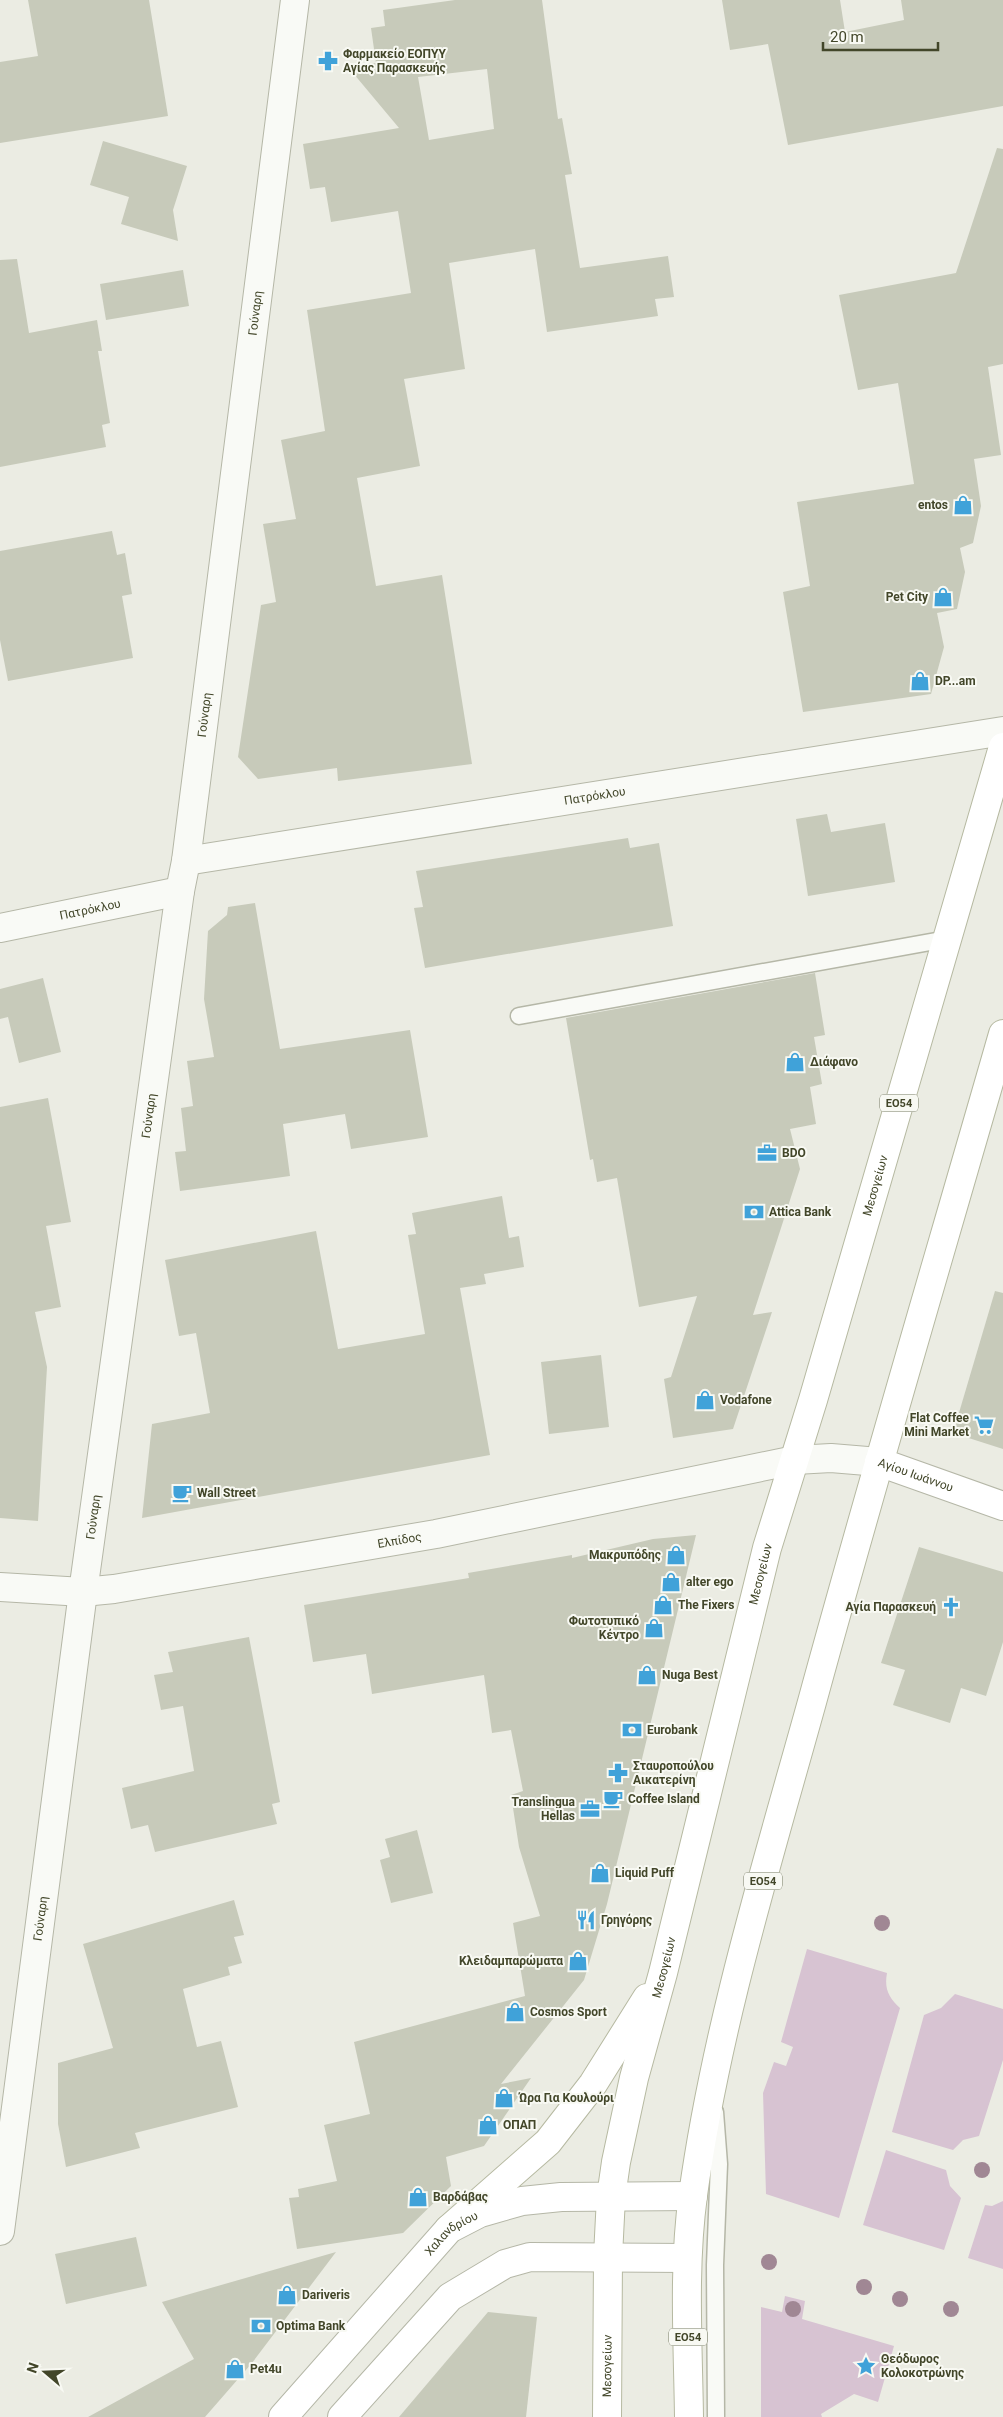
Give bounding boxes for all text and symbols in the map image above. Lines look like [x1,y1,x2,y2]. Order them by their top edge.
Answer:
scale bar [823,20,938,52]
text: 20 m [830,28,864,46]
place label: Φαρμακείο ΕΟΠΥΥ Αγίας Παρασκευής [343,47,447,75]
pharmacy icon: Φαρμακείο ΕΟΠΥΥ Αγίας Παρασκευής [317,50,339,72]
street label: Γούναρη [246,290,265,336]
shop icon: entos [952,494,974,516]
place label: entos [918,498,948,512]
shop icon: Pet City [932,586,954,608]
place label: Pet City [886,590,929,604]
shop icon: DP...am [909,670,931,692]
place label: DP...am [935,674,976,688]
street label: Γούναρη [195,692,214,738]
street label: Πατρόκλου [563,784,627,808]
street label: Πατρόκλου [58,896,122,923]
shop icon: Διάφανο [784,1051,806,1073]
place label: Διάφανο [810,1055,858,1069]
street label: Γούναρη [139,1093,159,1139]
road number: ΕΟ54 [880,1094,918,1112]
office icon: BDO [756,1142,778,1164]
place label: BDO [782,1146,806,1160]
street label: Μεσογείων [860,1154,891,1218]
bank icon: Attica Bank [743,1201,765,1223]
place label: Attica Bank [769,1205,832,1219]
shop icon: Vodafone [694,1389,716,1411]
place label: Vodafone [720,1393,772,1407]
place label: Flat Coffee Mini Market [904,1411,970,1439]
supermarket icon: Flat Coffee Mini Market [973,1414,995,1436]
street label: Αγίου Ιωάννου [876,1455,955,1495]
cafe icon: Wall Street [171,1482,193,1504]
place label: Wall Street [197,1486,256,1500]
street label: Γούναρη [83,1494,103,1540]
street label: Ελπίδος [376,1530,423,1551]
street label: Μεσογείων [746,1541,775,1606]
shop icon: Μακρυπόδης [665,1544,687,1566]
place label: Μακρυπόδης [589,1548,661,1562]
shop icon: alter ego [660,1571,682,1593]
place label: alter ego [686,1575,734,1589]
shop icon: The Fixers [652,1594,674,1616]
church icon: Αγία Παρασκευή [940,1596,962,1618]
place label: The Fixers [678,1598,734,1612]
place label: Αγία Παρασκευή [846,1600,936,1614]
place label: Φωτοτυπικό Κέντρο [569,1614,639,1642]
shop icon: Φωτοτυπικό Κέντρο [643,1617,665,1639]
shop icon: Nuga Best [636,1664,658,1686]
place label: Nuga Best [662,1668,718,1682]
bank icon: Eurobank [621,1719,643,1741]
place label: Eurobank [647,1723,698,1737]
place label: Σταυροπούλου Αικατερίνη [633,1759,714,1787]
pharmacy icon: Σταυροπούλου Αικατερίνη [607,1762,629,1784]
cafe icon: Coffee Island [602,1788,624,1810]
place label: Coffee Island [628,1792,700,1806]
place label: Translingua Hellas [511,1795,576,1823]
office icon: Translingua Hellas [579,1798,601,1820]
shop icon: Liquid Puff [589,1862,611,1884]
place label: Liquid Puff [615,1866,675,1880]
road number: ΕΟ54 [744,1872,782,1890]
street label: Γούναρη [31,1895,50,1942]
restaurant icon: Γρηγόρης [575,1909,597,1931]
place label: Γρηγόρης [601,1913,652,1927]
street label: Μεσογείων [649,1935,679,2000]
shop icon: Κλειδαμπαρώματα [567,1950,589,1972]
place label: Κλειδαμπαρώματα [459,1954,563,1968]
shop icon: Cosmos Sport [504,2001,526,2023]
place label: Cosmos Sport [530,2005,607,2019]
shop icon: Ώρα Για Κουλούρι [493,2087,515,2109]
place label: Ώρα Για Κουλούρι [518,2091,614,2105]
shop icon: ΟΠΑΠ [477,2114,499,2136]
place label: ΟΠΑΠ [503,2118,536,2132]
shop icon: Βαρδάβας [407,2186,429,2208]
place label: Βαρδάβας [433,2190,488,2204]
street label: Χαλανδρίου [422,2208,480,2258]
shop icon: Dariveris [276,2284,298,2306]
place label: Dariveris [302,2288,350,2302]
bank icon: Optima Bank [250,2315,272,2337]
place label: Optima Bank [276,2319,346,2333]
road number: ΕΟ54 [669,2328,707,2346]
street label: Μεσογείων [600,2334,615,2397]
north arrow [20,2347,70,2397]
place label: Θεόδωρος Κολοκοτρώνης [881,2352,964,2380]
place icon: Θεόδωρος Κολοκοτρώνης [855,2355,877,2377]
shop icon: Pet4u [224,2358,246,2380]
text: N [24,2360,42,2375]
place label: Pet4u [250,2362,282,2376]

